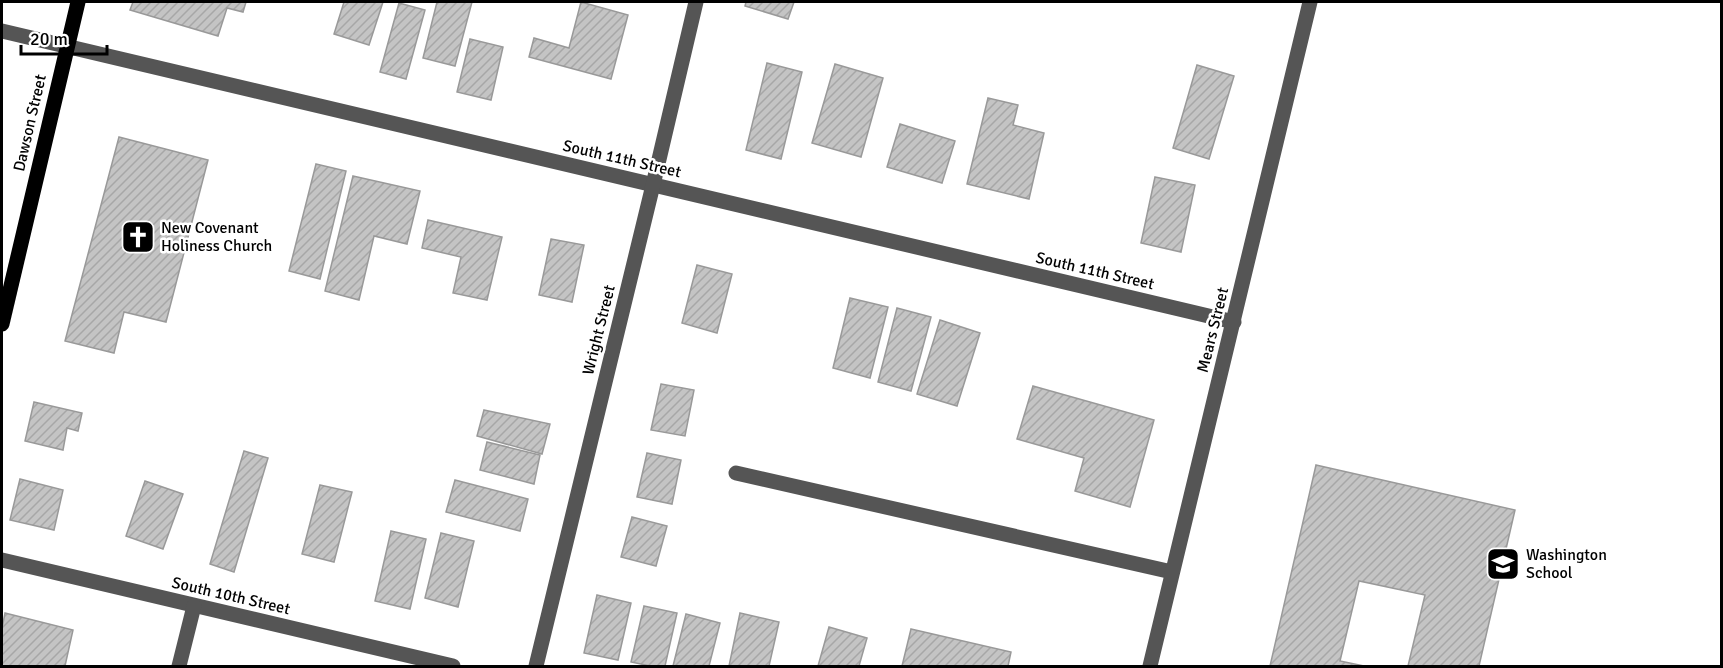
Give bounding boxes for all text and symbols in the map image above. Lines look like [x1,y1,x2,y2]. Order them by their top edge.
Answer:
scale bar [21,18,106,56]
text: 20 m [30,28,68,50]
street label: Dawson Street [9,72,51,173]
street label: South 11th Street [561,136,683,182]
place label: New Covenant Holiness Church [161,218,272,256]
church icon: New Covenant Holiness Church [120,219,156,255]
street label: South 11th Street [1034,248,1156,294]
street label: Wright Street [578,283,620,377]
street label: Mears Street [1193,285,1233,375]
place label: Washington School [1526,545,1607,583]
school or university icon: Washington School [1485,546,1521,582]
street label: South 10th Street [170,573,292,619]

